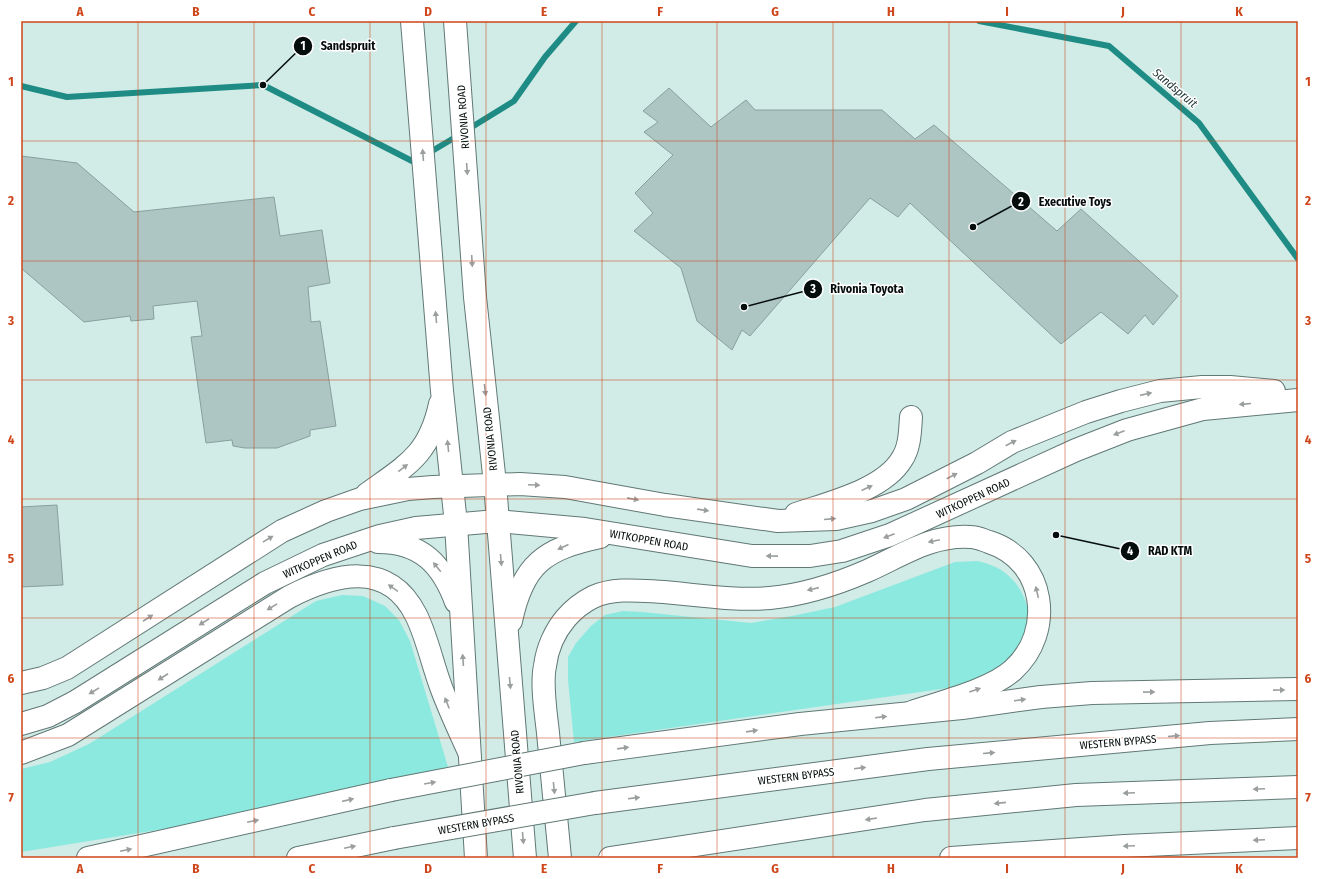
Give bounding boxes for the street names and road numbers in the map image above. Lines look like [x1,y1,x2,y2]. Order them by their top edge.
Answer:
street label: RIVONIA ROAD [455,85,472,149]
street label: RIVONIA ROAD [481,406,500,472]
street label: WITKOPPEN ROAD [934,476,1012,521]
street label: WITKOPPEN ROAD [609,527,689,554]
street label: WITKOPPEN ROAD [281,538,359,581]
street label: RIVONIA ROAD [508,729,527,794]
street label: WESTERN BYPASS [1079,733,1157,752]
street label: WESTERN BYPASS [757,765,836,788]
street label: WESTERN BYPASS [437,811,516,838]

